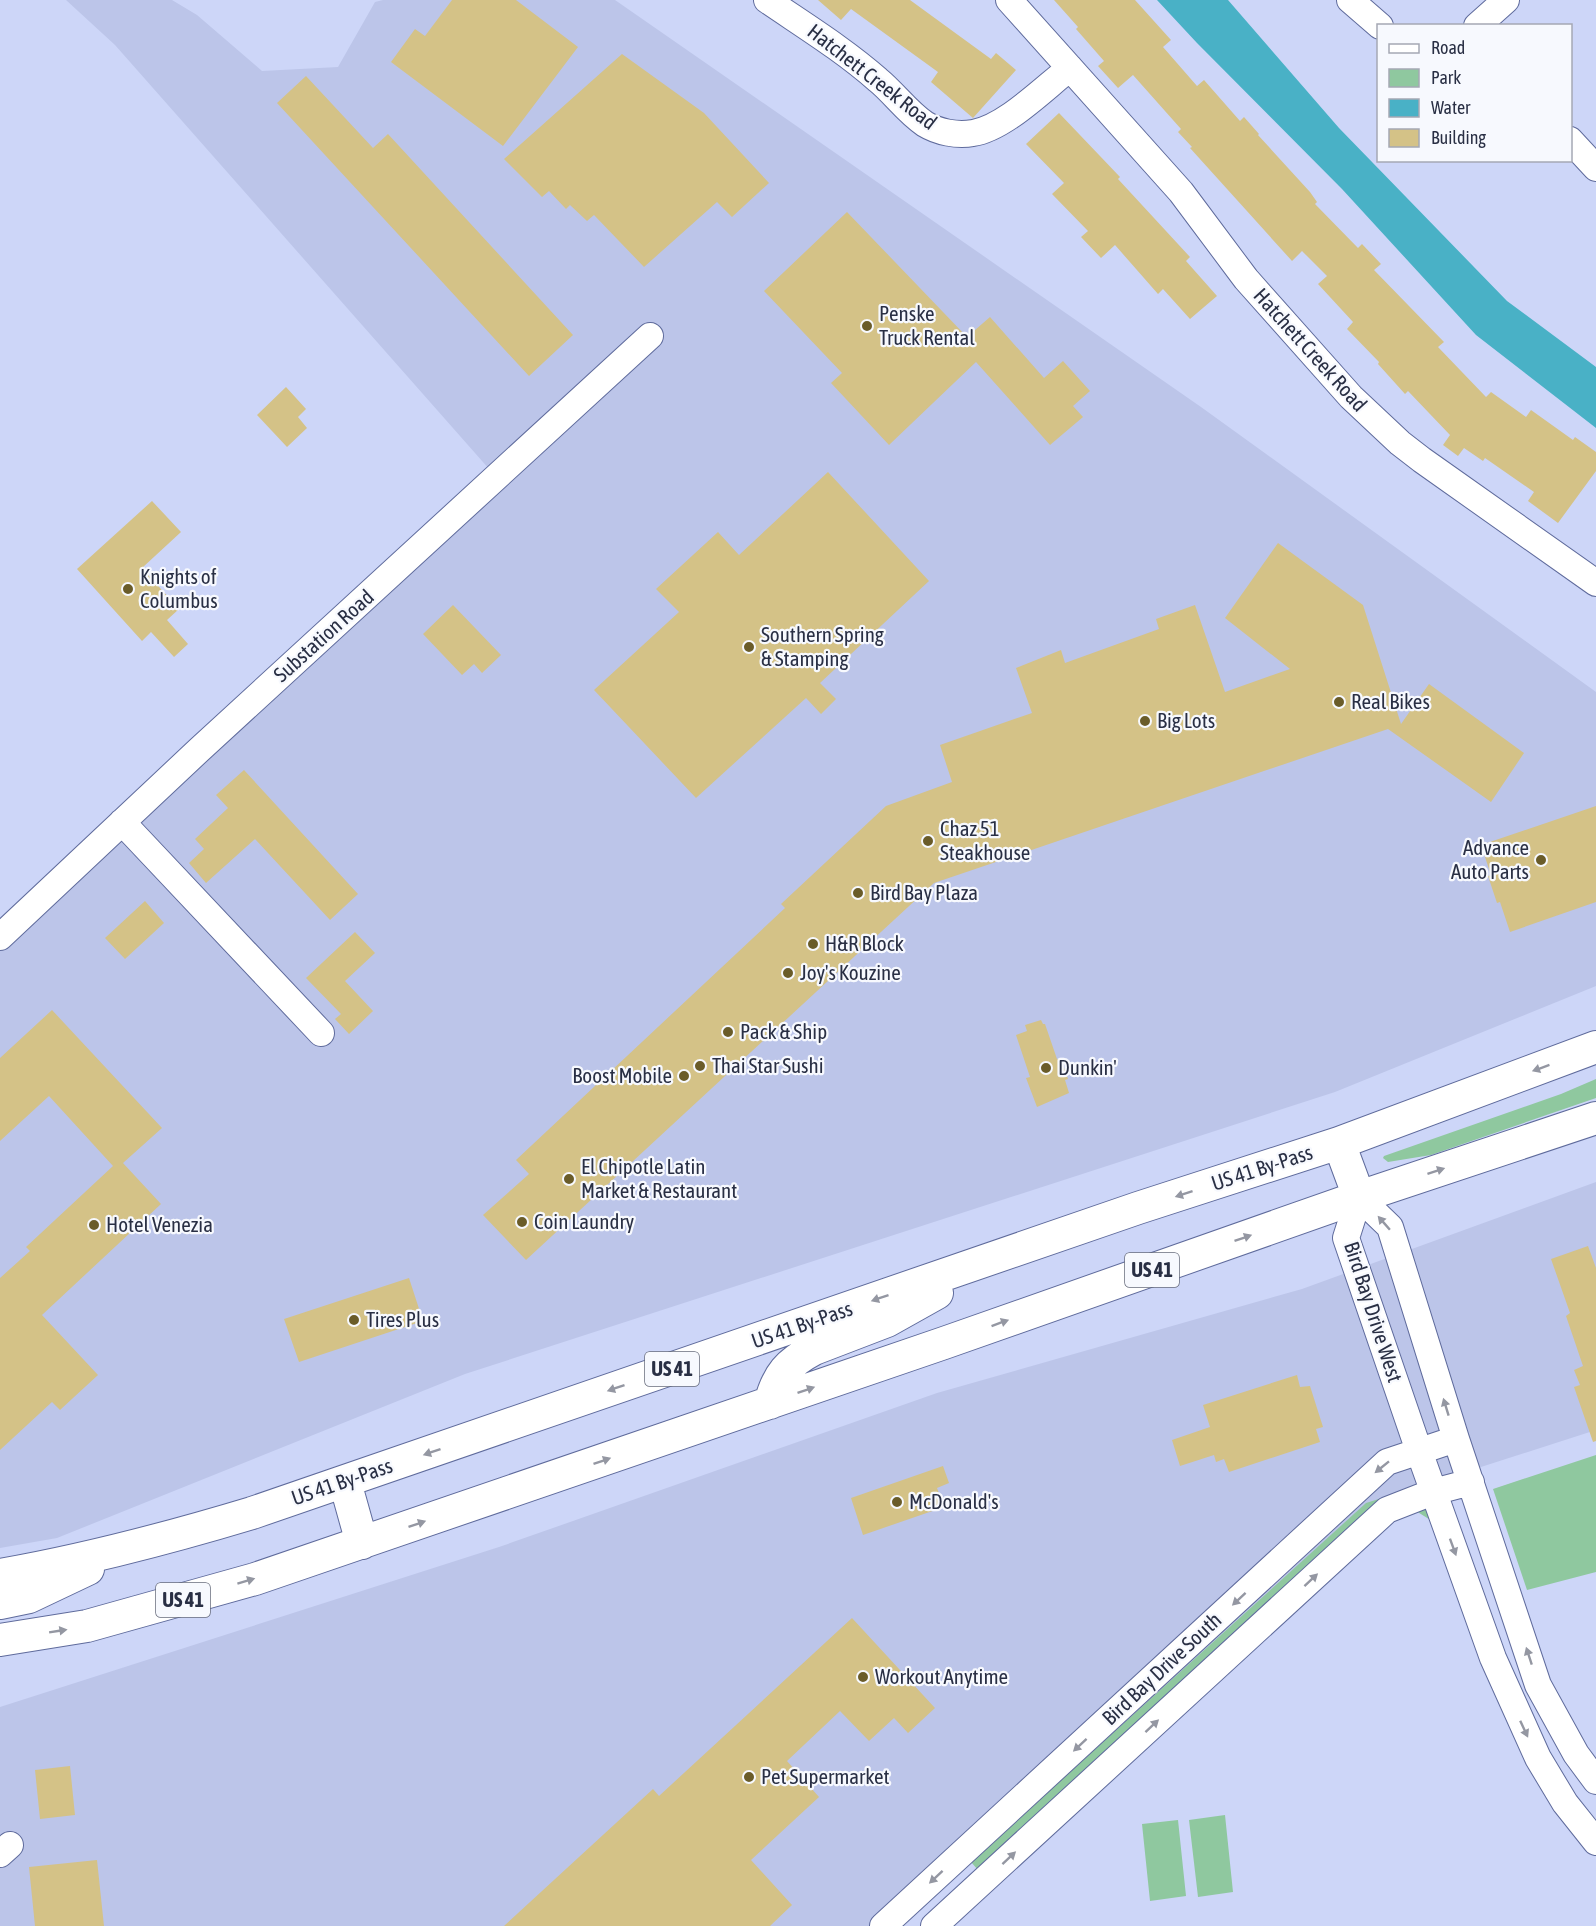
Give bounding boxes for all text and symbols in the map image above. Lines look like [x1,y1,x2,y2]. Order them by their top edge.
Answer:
street label: Hatchett Creek Road [803,18,942,134]
legend [1377,24,1572,162]
text: Road [1431,37,1465,58]
text: Park [1431,67,1461,88]
text: Water [1431,97,1471,118]
text: Building [1431,127,1486,148]
street label: Hatchett Creek Road [1249,283,1372,416]
place label: Penske Truck Rental [879,301,975,349]
marker: Penske Truck Rental [860,319,874,333]
place label: Knights of Columbus [140,564,218,612]
marker: Knights of Columbus [121,582,135,596]
street label: Substation Road [268,584,378,686]
place label: Southern Spring & Stamping [761,622,884,670]
marker: Southern Spring & Stamping [742,640,756,654]
place label: Real Bikes [1351,689,1430,713]
marker: Real Bikes [1332,695,1346,709]
place label: Big Lots [1157,708,1215,732]
marker: Big Lots [1138,714,1152,728]
place label: Chaz 51 Steakhouse [940,816,1030,864]
marker: Chaz 51 Steakhouse [921,834,935,848]
place label: Advance Auto Parts [1451,835,1529,883]
marker: Advance Auto Parts [1534,853,1548,867]
place label: Bird Bay Plaza [870,880,978,904]
marker: Bird Bay Plaza [851,886,865,900]
place label: H&R Block [825,931,904,955]
marker: H&R Block [806,937,820,951]
place label: Joy's Kouzine [800,960,901,984]
marker: Joy's Kouzine [781,966,795,980]
place label: Pack & Ship [740,1019,827,1043]
marker: Pack & Ship [721,1025,735,1039]
place label: Thai Star Sushi [712,1053,824,1077]
place label: Dunkin' [1058,1055,1117,1079]
marker: Thai Star Sushi [693,1059,707,1073]
marker: Dunkin' [1039,1061,1053,1075]
place label: Boost Mobile [572,1063,672,1087]
one-way arrow [1532,1063,1550,1073]
marker: Boost Mobile [677,1069,691,1083]
street label: US 41 By-Pass [1208,1139,1315,1195]
place label: El Chipotle Latin Market & Restaurant [581,1154,737,1202]
one-way arrow [1427,1166,1445,1176]
marker: El Chipotle Latin Market & Restaurant [562,1172,576,1186]
one-way arrow [1175,1189,1193,1199]
place label: Coin Laundry [534,1209,635,1233]
place label: Hotel Venezia [106,1212,213,1236]
marker: Coin Laundry [515,1215,529,1229]
one-way arrow [1378,1215,1391,1230]
marker: Hotel Venezia [87,1218,101,1232]
one-way arrow [1234,1232,1252,1242]
street label: Bird Bay Drive West [1340,1238,1408,1385]
road number: US 41 [1125,1253,1179,1287]
one-way arrow [871,1293,889,1303]
street label: US 41 By-Pass [748,1296,855,1352]
place label: Tires Plus [366,1307,439,1331]
marker: Tires Plus [347,1313,361,1327]
one-way arrow [991,1318,1009,1328]
road number: US 41 [645,1352,699,1386]
one-way arrow [607,1384,625,1394]
one-way arrow [797,1385,815,1395]
one-way arrow [1441,1398,1450,1416]
one-way arrow [423,1447,441,1457]
street label: US 41 By-Pass [288,1453,395,1509]
one-way arrow [593,1455,611,1465]
one-way arrow [1374,1461,1390,1474]
place label: McDonald's [909,1489,999,1513]
marker: McDonald's [890,1495,904,1509]
one-way arrow [408,1519,426,1529]
one-way arrow [1449,1538,1459,1556]
one-way arrow [1303,1574,1318,1587]
one-way arrow [237,1576,255,1585]
road number: US 41 [156,1583,210,1617]
one-way arrow [1231,1592,1246,1606]
street label: Bird Bay Drive South [1097,1607,1226,1729]
one-way arrow [48,1626,67,1635]
one-way arrow [1523,1647,1533,1665]
place label: Workout Anytime [875,1664,1008,1688]
marker: Workout Anytime [856,1670,870,1684]
one-way arrow [1144,1720,1159,1733]
one-way arrow [1520,1720,1529,1737]
one-way arrow [1072,1738,1087,1752]
place label: Pet Supermarket [761,1764,890,1788]
marker: Pet Supermarket [742,1770,756,1784]
one-way arrow [1001,1851,1016,1865]
one-way arrow [929,1870,944,1883]

